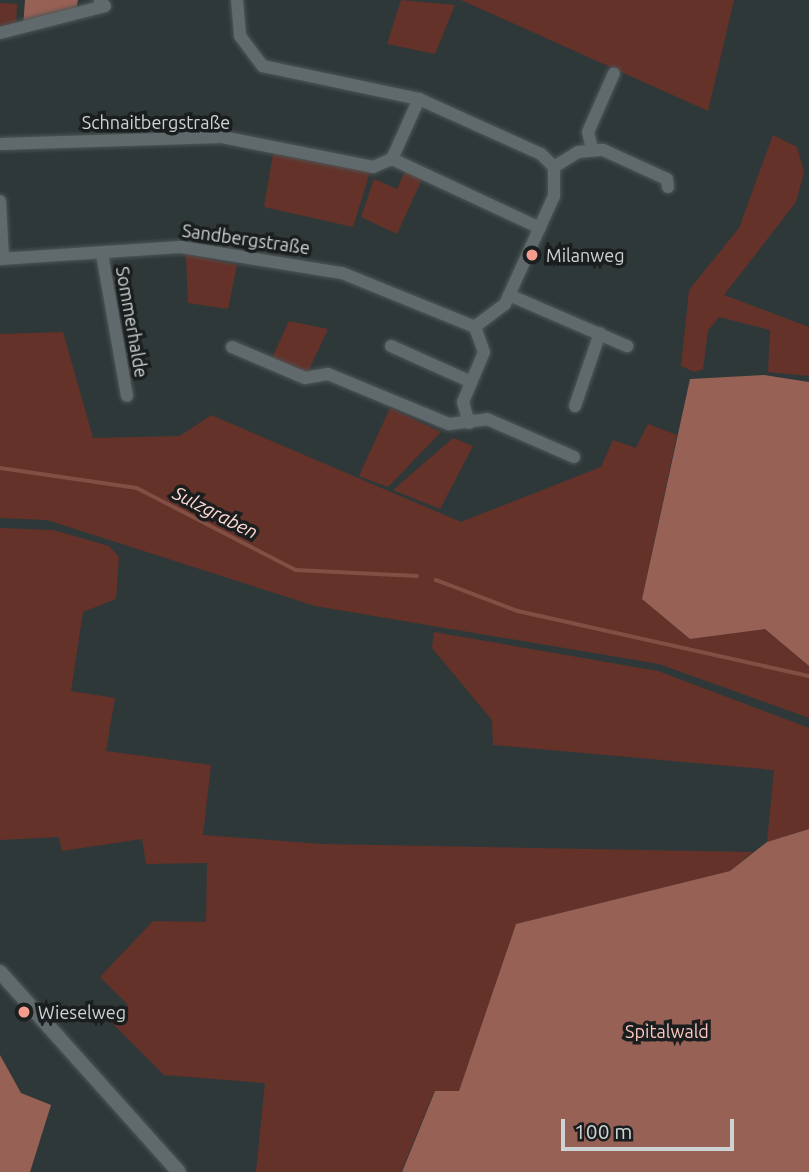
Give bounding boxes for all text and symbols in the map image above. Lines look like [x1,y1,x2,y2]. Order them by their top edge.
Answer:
street label: Schnaitbergstraße [82,111,230,133]
street label: Sandbergstraße [181,219,311,259]
place label: Milanweg [546,244,625,266]
marker: Milanweg [524,247,540,263]
street label: Sommerhalde [112,265,152,379]
water label: Sulzgraben [169,482,261,544]
place label: Wieselweg [38,1001,126,1023]
marker: Wieselweg [16,1004,32,1020]
park label: Spitalwald [625,1020,709,1042]
scale bar [564,1106,737,1150]
text: 100 m [574,1119,632,1143]

